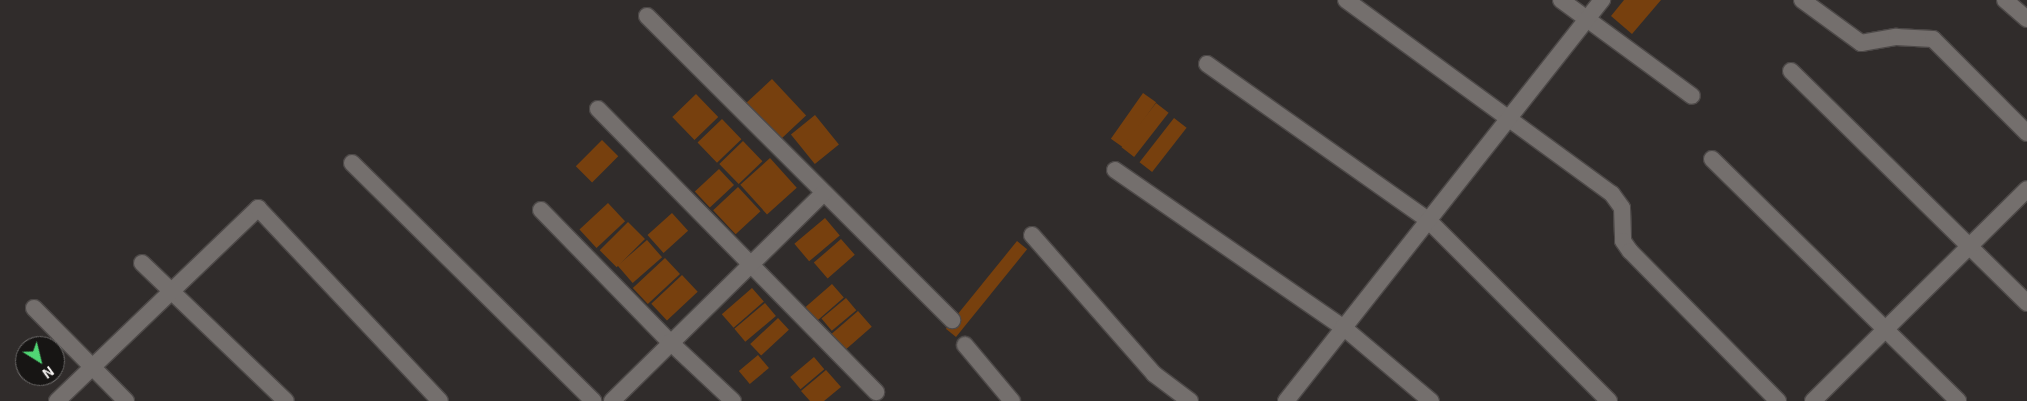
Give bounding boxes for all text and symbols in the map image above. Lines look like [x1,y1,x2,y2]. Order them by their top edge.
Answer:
north arrow [15,336,65,386]
text: N [39,363,58,383]

